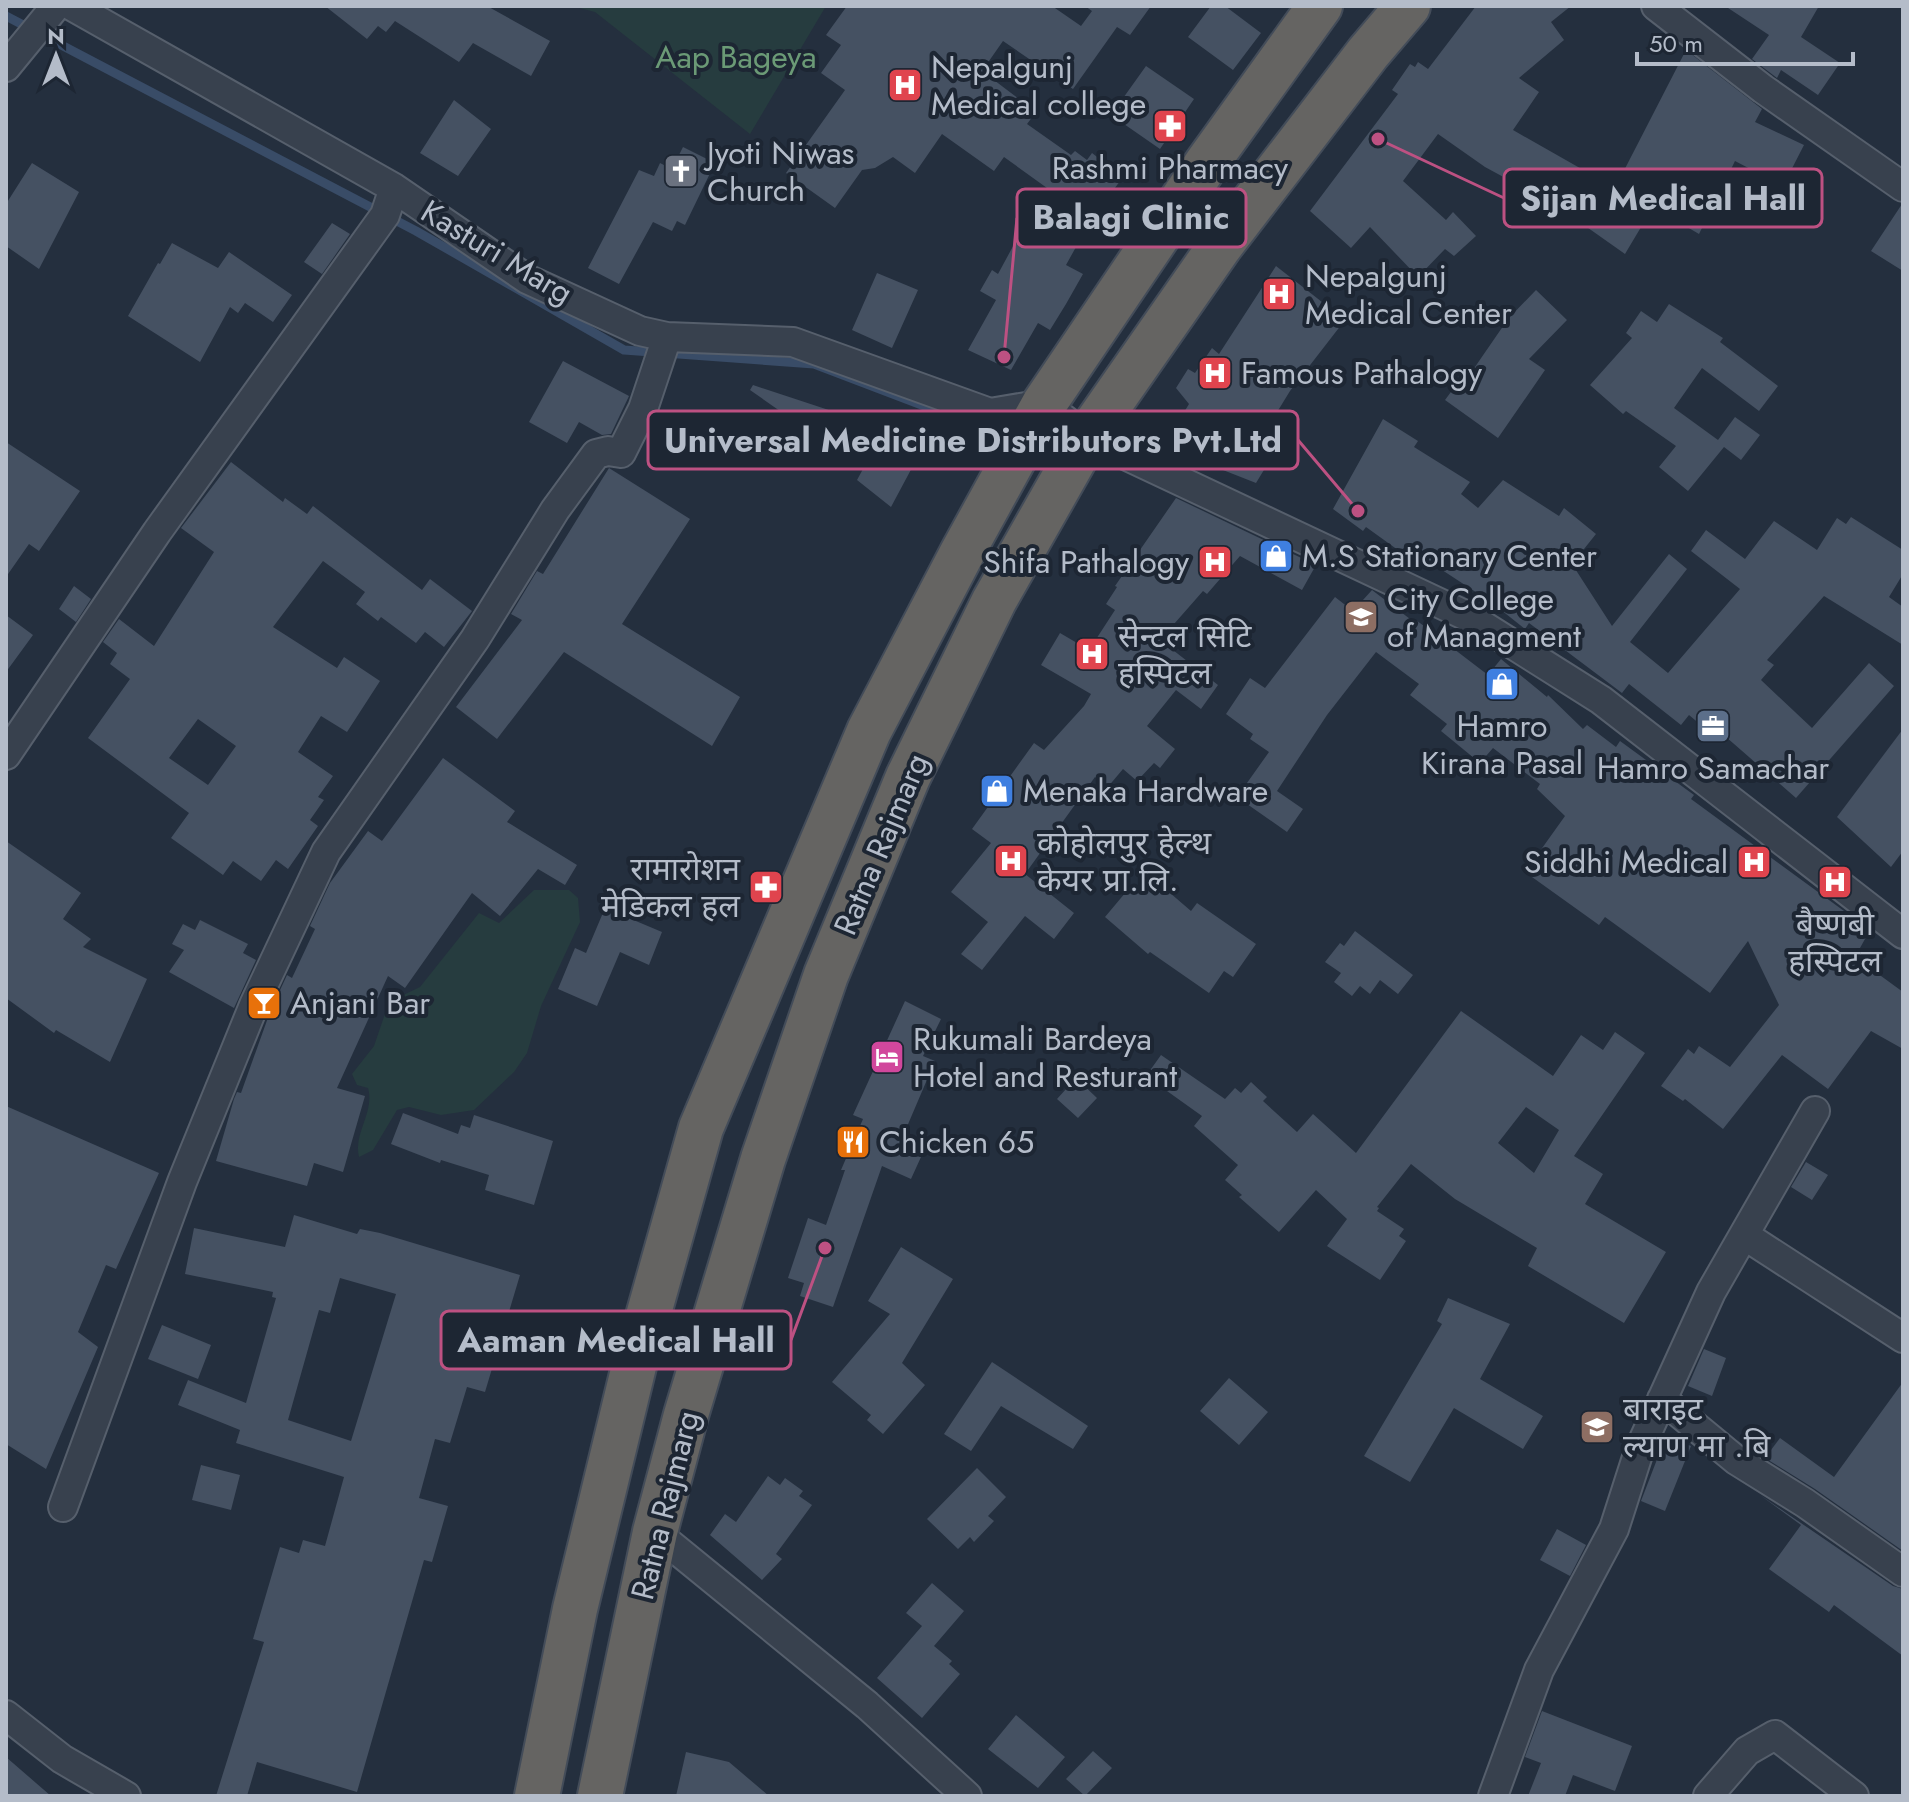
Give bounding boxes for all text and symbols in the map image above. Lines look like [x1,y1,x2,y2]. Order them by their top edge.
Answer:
north arrow [16,16,96,96]
scale bar [1637,16,1853,66]
text: N [47,20,65,52]
text: 50 m [1649,26,1703,61]
park label: Aap Bageya [655,34,817,80]
place label: Nepalgunj Medical college [931,44,1146,127]
hospital icon: Nepalgunj Medical college [886,66,924,104]
pharmacy icon: Rashmi Pharmacy [1151,107,1189,145]
place label: Jyoti Niwas Church [703,130,855,213]
place label: Rashmi Pharmacy [1052,145,1289,191]
church icon: Jyoti Niwas Church [662,152,700,190]
callout: Sijan Medical Hall [1504,169,1822,227]
text: Sijan Medical Hall [1520,174,1806,223]
street label: Kasturi Marg [412,189,582,315]
callout: Balagi Clinic [1017,189,1246,247]
text: Balagi Clinic [1033,193,1229,242]
place label: Nepalgunj Medical Center [1305,253,1512,336]
hospital icon: Nepalgunj Medical Center [1260,275,1298,313]
place label: Famous Pathalogy [1241,350,1483,396]
hospital icon: Famous Pathalogy [1196,354,1234,392]
callout: Universal Medicine Distributors Pvt.Ltd [648,411,1298,469]
text: Universal Medicine Distributors Pvt.Ltd [664,416,1282,465]
place label: M.S Stationary Center [1302,533,1597,579]
shop icon: M.S Stationary Center [1257,537,1295,575]
place label: Shifa Pathalogy [983,539,1190,585]
hospital icon: Shifa Pathalogy [1196,543,1234,581]
place label: City College of Managment [1387,576,1581,659]
school or university icon: City College of Managment [1342,598,1380,636]
place label: सेन्टल सिटि हस्पिटल [1118,613,1252,696]
hospital icon: सेन्टल सिटि हस्पिटल [1073,635,1111,673]
shop icon: Hamro Kirana Pasal [1483,665,1521,703]
place label: Hamro Kirana Pasal [1421,703,1583,786]
office icon: Hamro Samachar [1694,707,1732,745]
place label: Hamro Samachar [1597,745,1829,791]
street label: Ratna Rajmarg [822,746,940,942]
place label: Menaka Hardware [1023,768,1268,814]
shop icon: Menaka Hardware [978,772,1016,810]
place label: काेहाेलपुर हेल्थ केयर प्रा.लि. [1037,820,1212,903]
place label: Siddhi Medical [1524,839,1728,885]
hospital icon: काेहाेलपुर हेल्थ केयर प्रा.लि. [992,842,1030,880]
hospital icon: Siddhi Medical [1735,843,1773,881]
place label: रामारोशन मेडिकल हल [601,846,741,929]
hospital icon: बैष्णबी हस्पिटल [1816,863,1854,901]
pharmacy icon: रामारोशन मेडिकल हल [747,868,785,906]
place label: बैष्णबी हस्पिटल [1788,901,1883,984]
place label: Anjani Bar [290,980,430,1026]
bar icon: Anjani Bar [245,984,283,1022]
place label: Rukumali Bardeya Hotel and Resturant [913,1016,1177,1099]
hotel icon: Rukumali Bardeya Hotel and Resturant [868,1038,906,1076]
place label: Chicken 65 [879,1119,1034,1165]
restaurant icon: Chicken 65 [834,1123,872,1161]
callout: Aaman Medical Hall [441,1311,791,1369]
text: Aaman Medical Hall [456,1316,775,1365]
place label: बाराइट ल्याण मा .बि [1623,1386,1771,1469]
street label: Ratna Rajmarg [619,1406,711,1604]
school or university icon: बाराइट ल्याण मा .बि [1578,1408,1616,1446]

